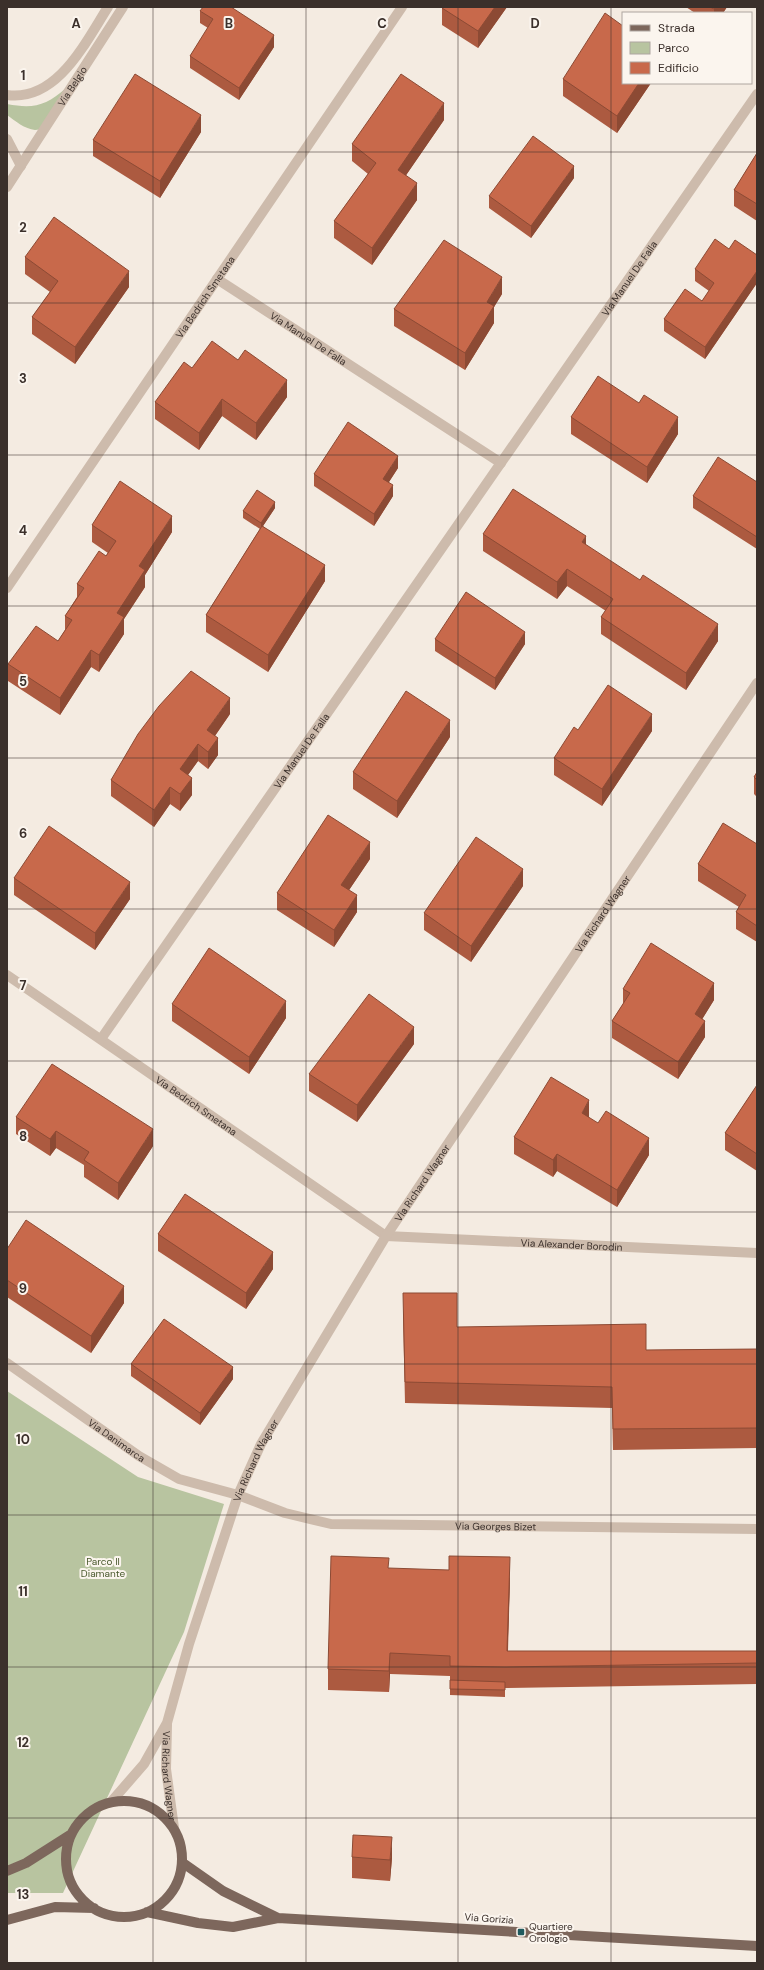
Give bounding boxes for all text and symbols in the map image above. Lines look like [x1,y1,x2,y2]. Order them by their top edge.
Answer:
legend [622,12,752,84]
text: A [71,15,81,32]
text: B [225,15,233,32]
text: C [377,15,387,32]
text: D [530,15,540,32]
text: Strada [658,20,695,36]
text: Parco [658,40,689,56]
text: Edificio [658,60,699,76]
street label: Via Belgio [55,64,90,109]
text: 1 [21,67,25,84]
text: 2 [19,219,27,236]
street label: Via Manuel De Falla [599,238,660,319]
street label: Via Bedrich Smetana [173,254,238,341]
street label: Via Manuel De Falla [267,309,349,368]
text: 3 [19,370,27,387]
text: 4 [19,522,27,539]
text: 5 [19,673,27,690]
street label: Via Manuel De Falla [271,711,332,791]
text: 6 [19,825,27,842]
street label: Via Richard Wagner [572,873,633,955]
text: 7 [20,977,27,994]
street label: Via Bedrich Smetana [153,1073,239,1139]
text: 8 [19,1128,27,1145]
street label: Via Richard Wagner [392,1142,453,1224]
street label: Via Alexander Borodin [520,1236,623,1254]
text: 9 [19,1280,27,1297]
street label: Via Danimarca [85,1416,147,1465]
street label: Via Richard Wagner [230,1417,282,1503]
text: 10 [16,1431,30,1448]
street label: Via Georges Bizet [455,1519,536,1533]
park label: Parco Il Diamante [81,1555,125,1580]
text: 11 [18,1583,28,1600]
street label: Via Richard Wagner [159,1731,179,1822]
text: 12 [17,1734,29,1751]
text: 13 [17,1886,29,1903]
street label: Via Gorizia [464,1910,514,1927]
place label: Quartiere Orologio [529,1920,573,1945]
marker: Quartiere Orologio [516,1927,526,1937]

